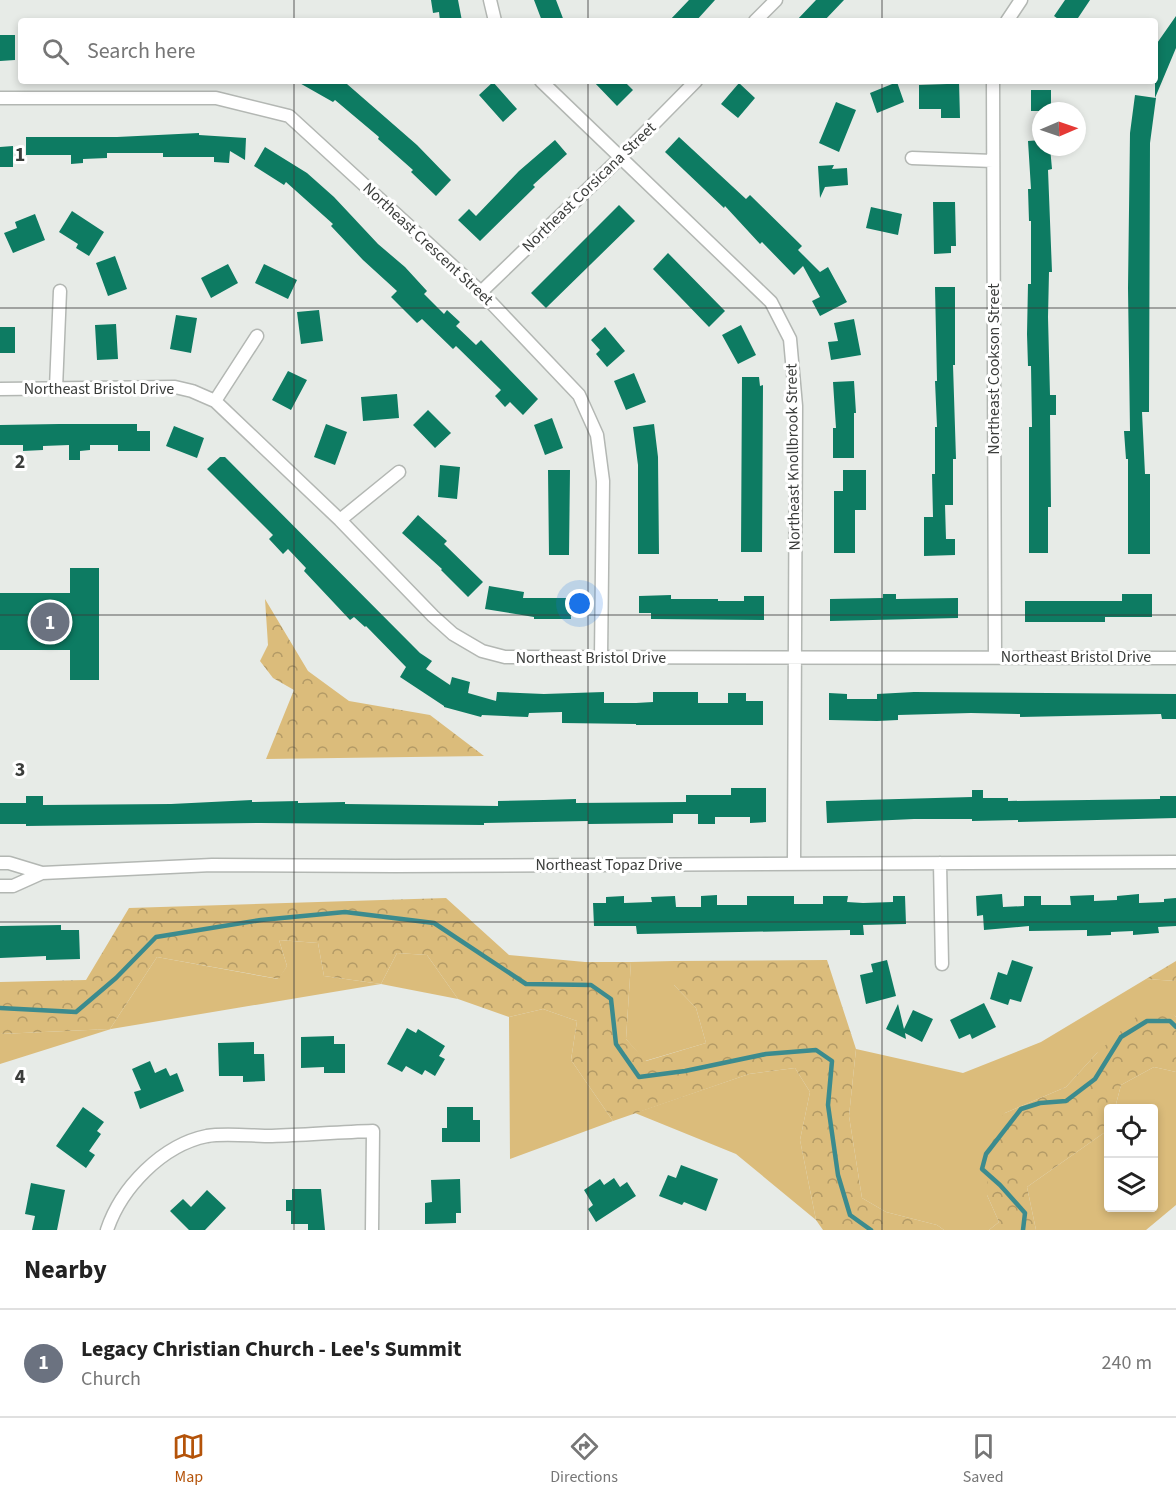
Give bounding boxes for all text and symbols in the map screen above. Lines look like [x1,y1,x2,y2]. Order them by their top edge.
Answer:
search box [18,18,1158,84]
icon: search [39,35,72,68]
text: Search here [87,35,195,67]
north arrow [1032,102,1086,156]
street label: Northeast Corsicana Street [517,117,661,257]
text: 1 [15,141,25,169]
street label: Northeast Crescent Street [358,178,498,311]
street label: Northeast Cookson Street [983,283,1005,455]
street label: Northeast Knollbrook Street [780,363,806,551]
street label: Northeast Bristol Drive [24,378,174,400]
text: 2 [15,448,25,476]
your location [565,589,594,618]
pin: 1 [31,600,70,644]
street label: Northeast Bristol Drive [1001,646,1151,668]
street label: Northeast Bristol Drive [516,647,666,669]
text: 3 [15,756,25,784]
street label: Northeast Topaz Drive [535,854,683,876]
text: 4 [15,1063,26,1091]
map controls [1104,1104,1158,1212]
button: locate [1104,1104,1158,1158]
button: layers [1104,1158,1158,1212]
text: Nearby [24,1251,107,1288]
text: Legacy Christian Church - Lee's Summit [81,1333,461,1365]
text: 1 [38,1349,49,1377]
text: 240 m [1102,1349,1152,1377]
text: Church [81,1365,141,1393]
tab: Map [172,1430,205,1488]
tab: Directions [550,1430,618,1488]
tab: Saved [963,1430,1004,1488]

